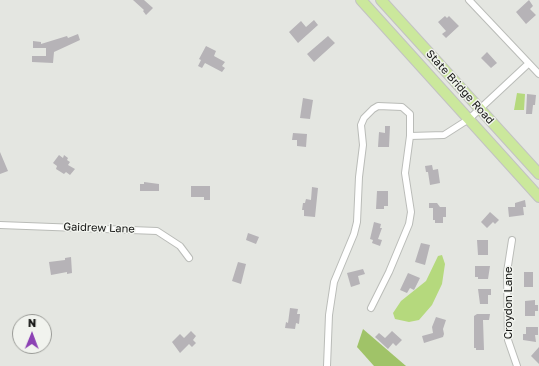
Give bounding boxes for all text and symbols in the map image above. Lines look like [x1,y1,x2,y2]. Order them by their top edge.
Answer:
street label: State Bridge Road [423,47,497,127]
street label: Gaidrew Lane [63,220,135,236]
street label: Croydon Lane [502,267,516,339]
north arrow [12,314,52,354]
text: N [28,316,37,329]

